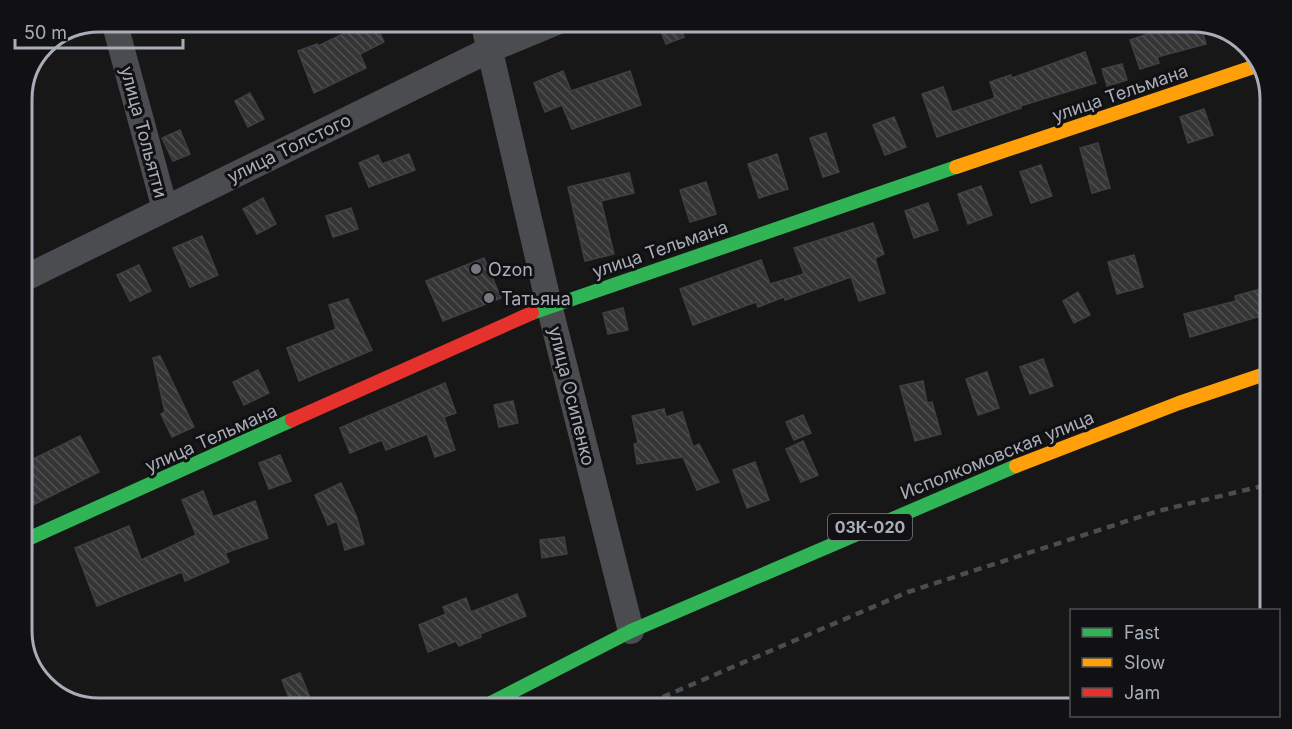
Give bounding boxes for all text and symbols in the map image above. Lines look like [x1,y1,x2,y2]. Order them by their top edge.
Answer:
scale bar [15,12,183,50]
text: 50 m [24,22,67,43]
street label: улица Тельмана [1049,60,1191,126]
street label: улица Тольятти [116,64,172,200]
street label: улица Толстого [224,109,354,187]
street label: улица Тельмана [589,216,731,282]
place label: Ozon [488,259,533,280]
marker: Ozon [469,262,483,276]
place label: Татьяна [501,288,571,309]
marker: Татьяна [482,291,496,305]
street label: улица Осипенко [545,324,599,468]
street label: улица Тельмана [142,400,280,476]
street label: Исполкомовская улица [897,407,1097,503]
road number: 03К-020 [828,514,912,540]
legend [1070,609,1280,717]
text: Fast [1124,622,1160,643]
text: Slow [1124,652,1165,673]
text: Jam [1124,682,1160,703]

